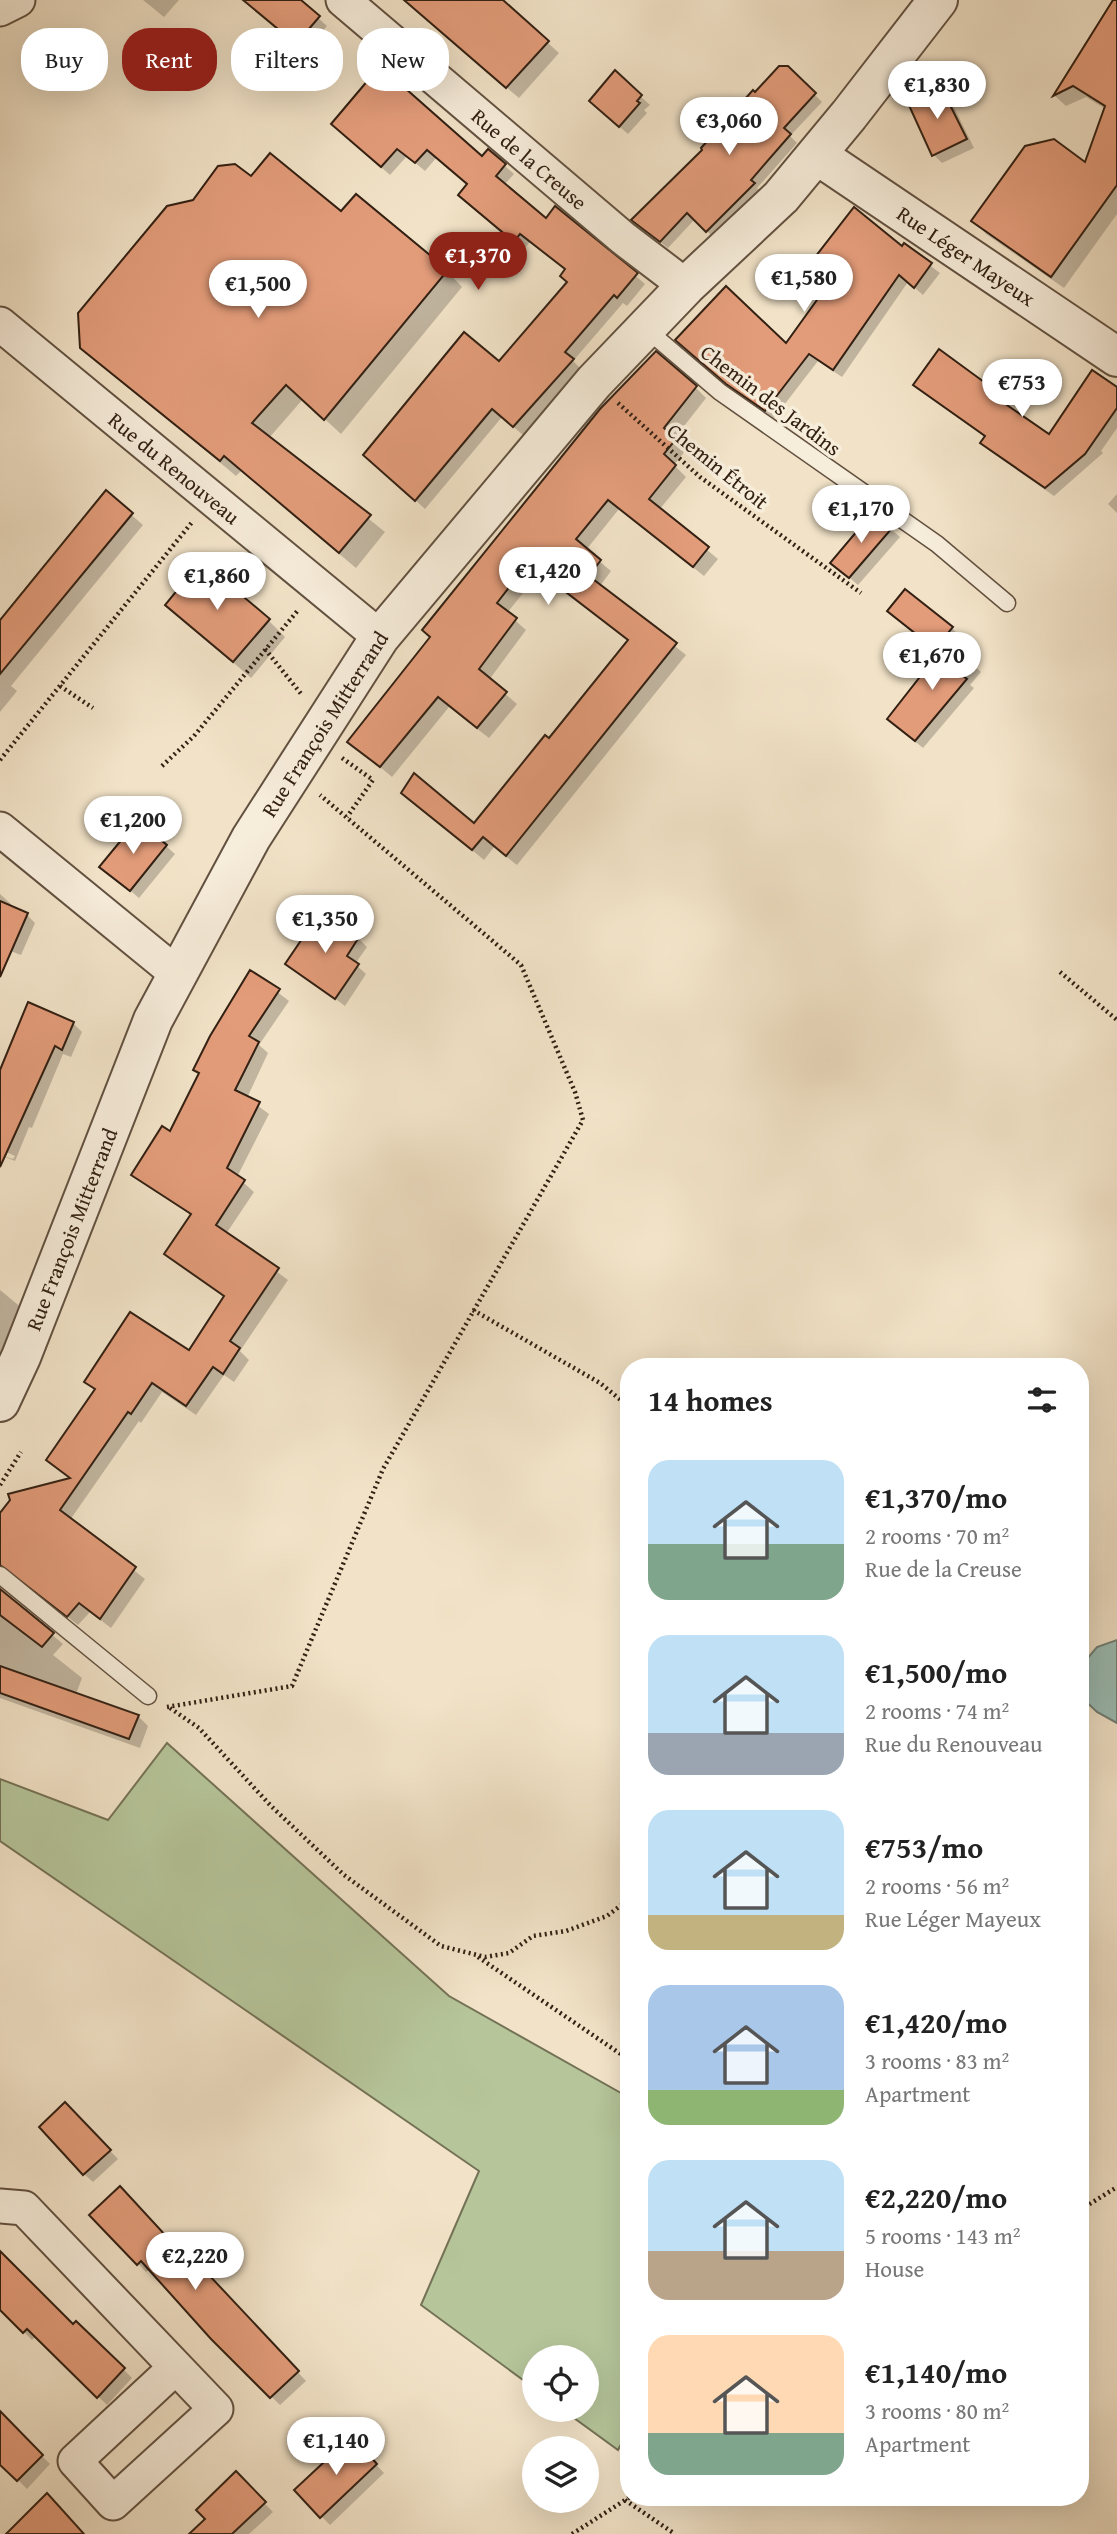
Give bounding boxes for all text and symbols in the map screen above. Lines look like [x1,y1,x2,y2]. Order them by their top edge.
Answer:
chip: Buy [21,28,108,91]
chip: Rent [122,28,217,91]
chip: Filters [231,28,343,91]
chip: New [357,28,449,91]
pin: €1,830 [880,61,994,121]
text: €1,830 [904,67,970,100]
pin: €3,060 [672,97,786,157]
street label: Rue de la Creuse [465,100,594,217]
text: €3,060 [696,103,762,136]
street label: Rue Léger Mayeux [891,198,1042,313]
pin: €1,370 [421,232,535,292]
text: €1,370 [445,238,511,271]
pin: €1,580 [747,254,861,314]
pin: €1,500 [201,260,315,320]
text: €1,580 [771,260,837,293]
text: €1,500 [225,266,291,299]
street label: Chemin des Jardins [694,337,848,463]
pin: €753 [981,360,1063,419]
text: €753 [998,365,1046,398]
street label: Rue du Renouveau [102,404,247,532]
street label: Chemin Étroit [660,415,776,517]
pin: €1,170 [804,486,918,545]
text: €1,170 [828,491,894,524]
pin: €1,420 [491,548,605,607]
pin: €1,860 [160,552,274,612]
text: €1,420 [515,553,581,586]
text: €1,860 [184,558,250,591]
street label: Rue François Mitterrand [253,624,396,823]
pin: €1,670 [875,632,989,692]
text: €1,670 [899,638,965,671]
pin: €1,200 [76,796,190,856]
text: €1,200 [100,802,166,835]
pin: €1,350 [268,895,382,955]
text: €1,350 [292,901,358,934]
street label: Rue François Mitterrand [17,1123,125,1335]
text: 14 homes [648,1378,773,1422]
icon: filters [1023,1381,1061,1419]
text: €1,370/mo [865,1475,1007,1519]
icon: home [704,1488,788,1572]
text: 2 rooms · 70 m² [865,1519,1009,1552]
text: Rue de la Creuse [865,1552,1022,1585]
text: €1,500/mo [865,1650,1007,1694]
icon: home [704,1663,788,1747]
text: 2 rooms · 74 m² [865,1694,1009,1727]
text: Rue du Renouveau [865,1727,1042,1760]
text: €753/mo [865,1825,983,1869]
icon: home [704,1838,788,1922]
text: 2 rooms · 56 m² [865,1869,1009,1902]
text: Rue Léger Mayeux [865,1902,1041,1935]
text: €1,420/mo [865,2000,1007,2044]
icon: home [704,2013,788,2097]
text: 3 rooms · 83 m² [865,2044,1009,2077]
text: Apartment [865,2077,970,2110]
text: €2,220/mo [865,2175,1007,2219]
icon: home [704,2188,788,2272]
text: 5 rooms · 143 m² [865,2219,1020,2252]
pin: €2,220 [138,2232,252,2292]
text: €2,220 [162,2238,228,2271]
text: House [865,2252,924,2285]
map controls [522,2345,599,2513]
button: locate [522,2345,599,2422]
text: €1,140/mo [865,2350,1007,2394]
icon: home [704,2363,788,2447]
text: 3 rooms · 80 m² [865,2394,1009,2427]
pin: €1,140 [279,2418,393,2477]
text: €1,140 [303,2423,369,2456]
text: Apartment [865,2427,970,2460]
button: layers [522,2436,599,2513]

